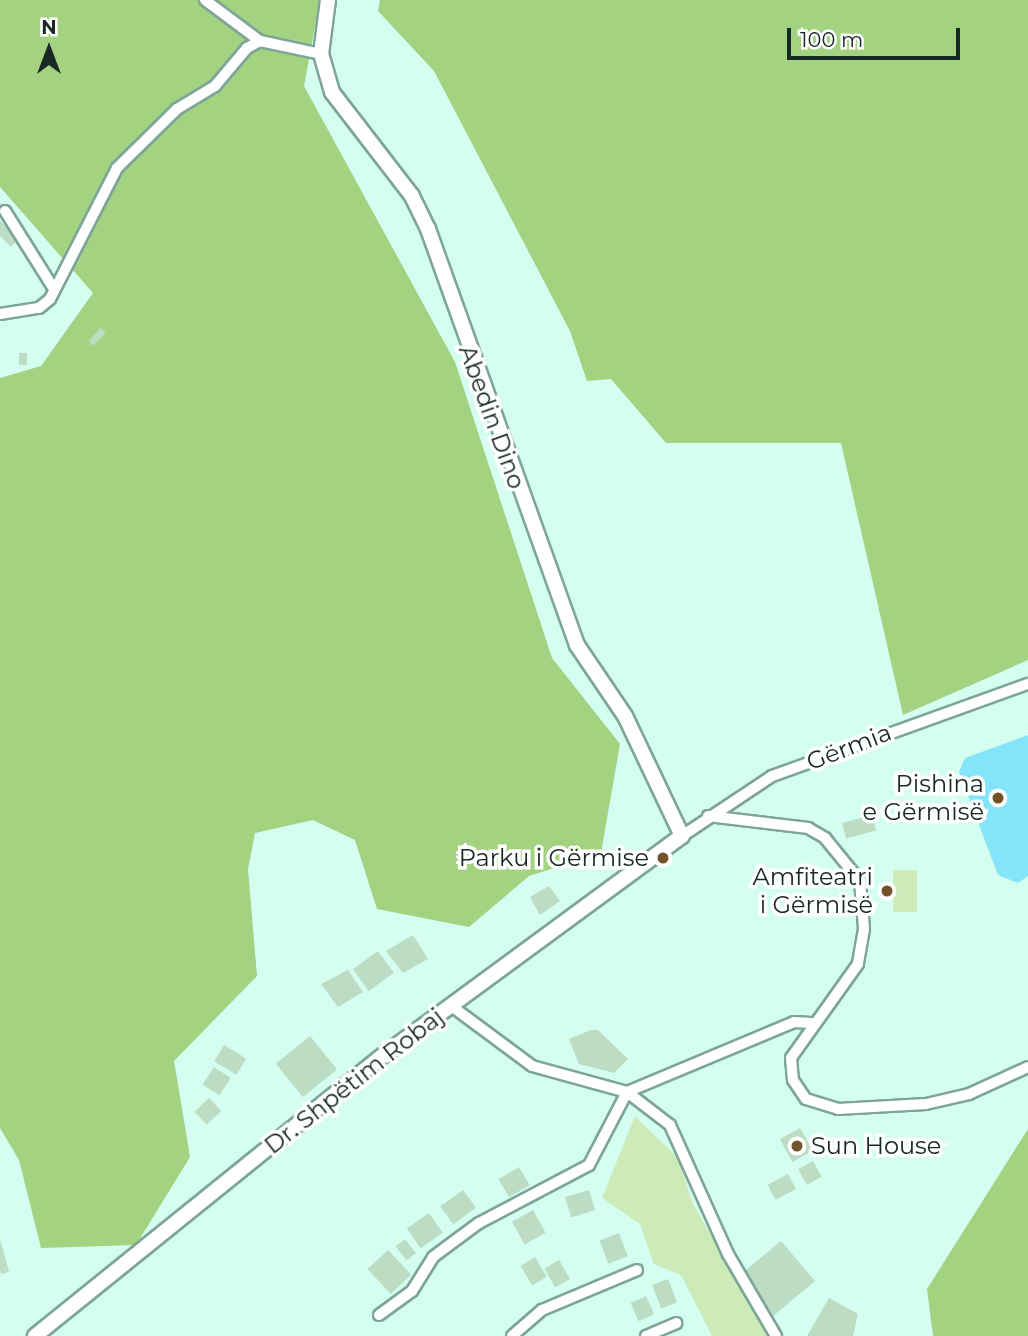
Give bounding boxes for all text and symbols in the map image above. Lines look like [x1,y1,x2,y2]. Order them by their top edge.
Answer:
north arrow [14,14,84,84]
scale bar [790,14,963,58]
text: N [41,16,57,39]
text: 100 m [800,27,863,52]
street label: Abedin Dino [453,341,531,493]
street label: Gërmia [802,718,896,776]
place label: Pishina e Gërmisë [863,770,984,826]
marker: Pishina e Gërmisë [990,790,1006,806]
place label: Parku i Gërmise [459,844,649,872]
marker: Parku i Gërmise [655,850,671,866]
place label: Amfiteatri i Gërmisë [752,863,873,919]
marker: Amfiteatri i Gërmisë [879,883,895,899]
street label: Dr. Shpëtim Robaj [259,1002,449,1160]
place label: Sun House [811,1132,941,1160]
marker: Sun House [789,1138,805,1154]

